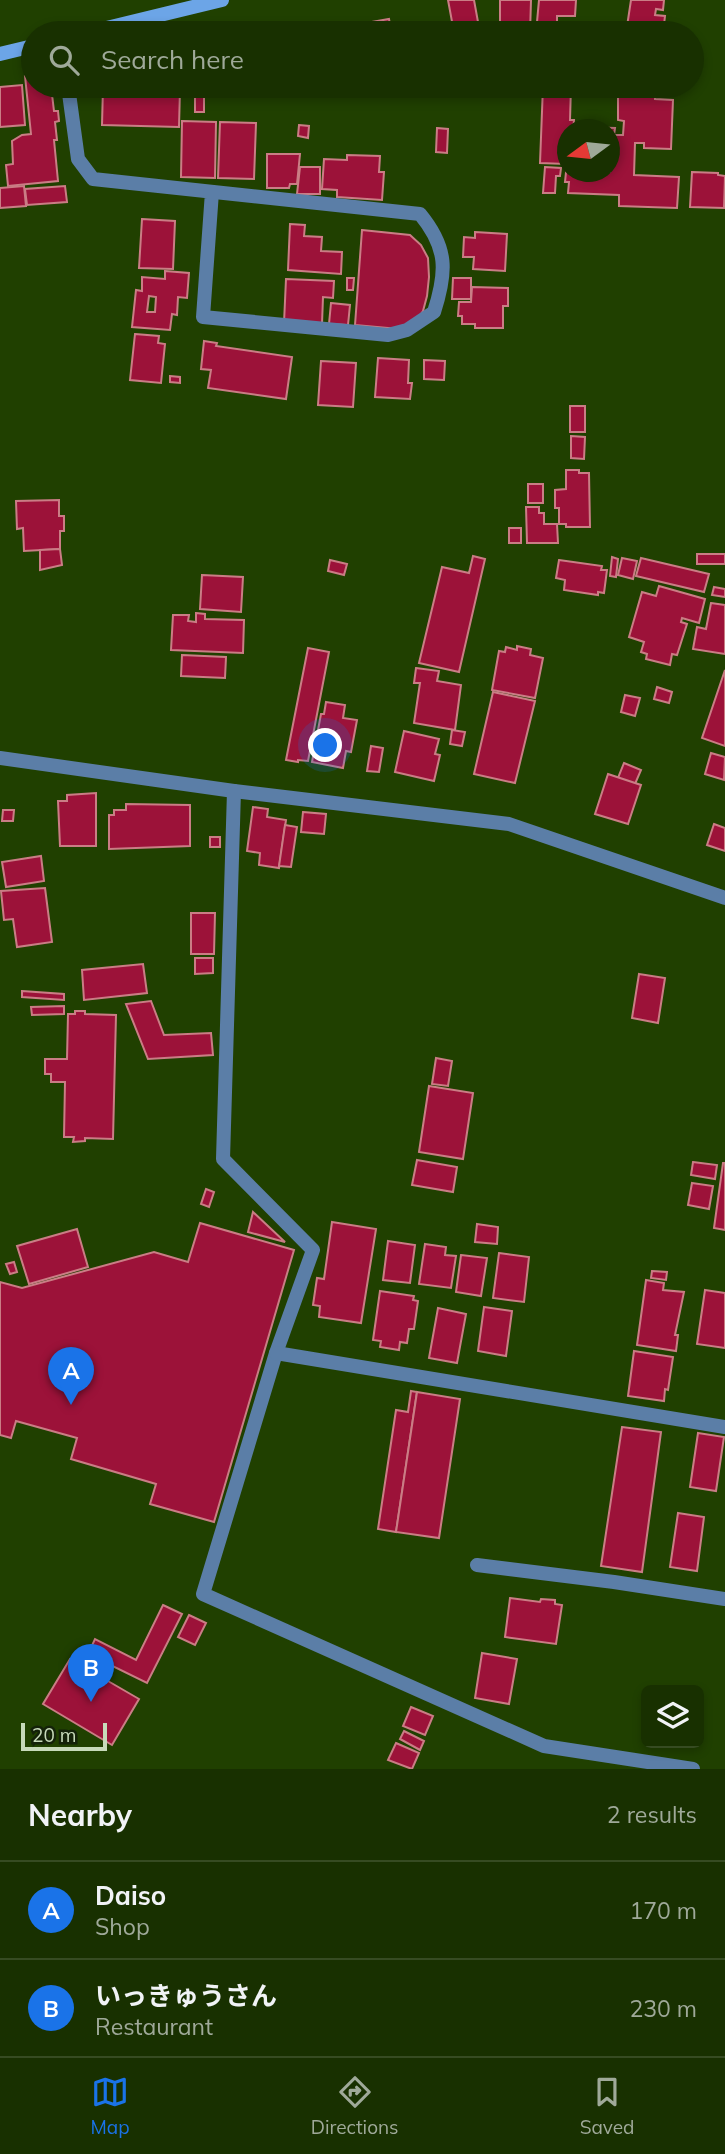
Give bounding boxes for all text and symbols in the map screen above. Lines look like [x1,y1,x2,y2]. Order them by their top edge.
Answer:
search box [21,21,704,98]
icon: search [45,41,83,79]
text: Search here [101,43,244,76]
north arrow [557,119,620,182]
your location [308,728,342,762]
pin: A [48,1347,94,1405]
pin: B [68,1644,114,1702]
map controls [641,1685,704,1748]
button: layers [641,1685,704,1748]
scale bar [21,1720,107,1752]
text: 20 m [32,1723,76,1747]
text: Nearby [28,1796,132,1834]
text: 2 results [607,1800,697,1829]
text: Daiso [95,1879,166,1912]
text: A [42,1896,60,1925]
text: 170 m [629,1896,697,1925]
text: Shop [95,1912,150,1941]
text: いっきゅうさん [95,1979,277,2012]
text: B [43,1994,59,2023]
text: 230 m [629,1994,697,2023]
text: Restaurant [95,2012,213,2041]
tab: Map [91,2073,130,2139]
tab: Directions [311,2073,399,2139]
tab: Saved [580,2073,634,2139]

